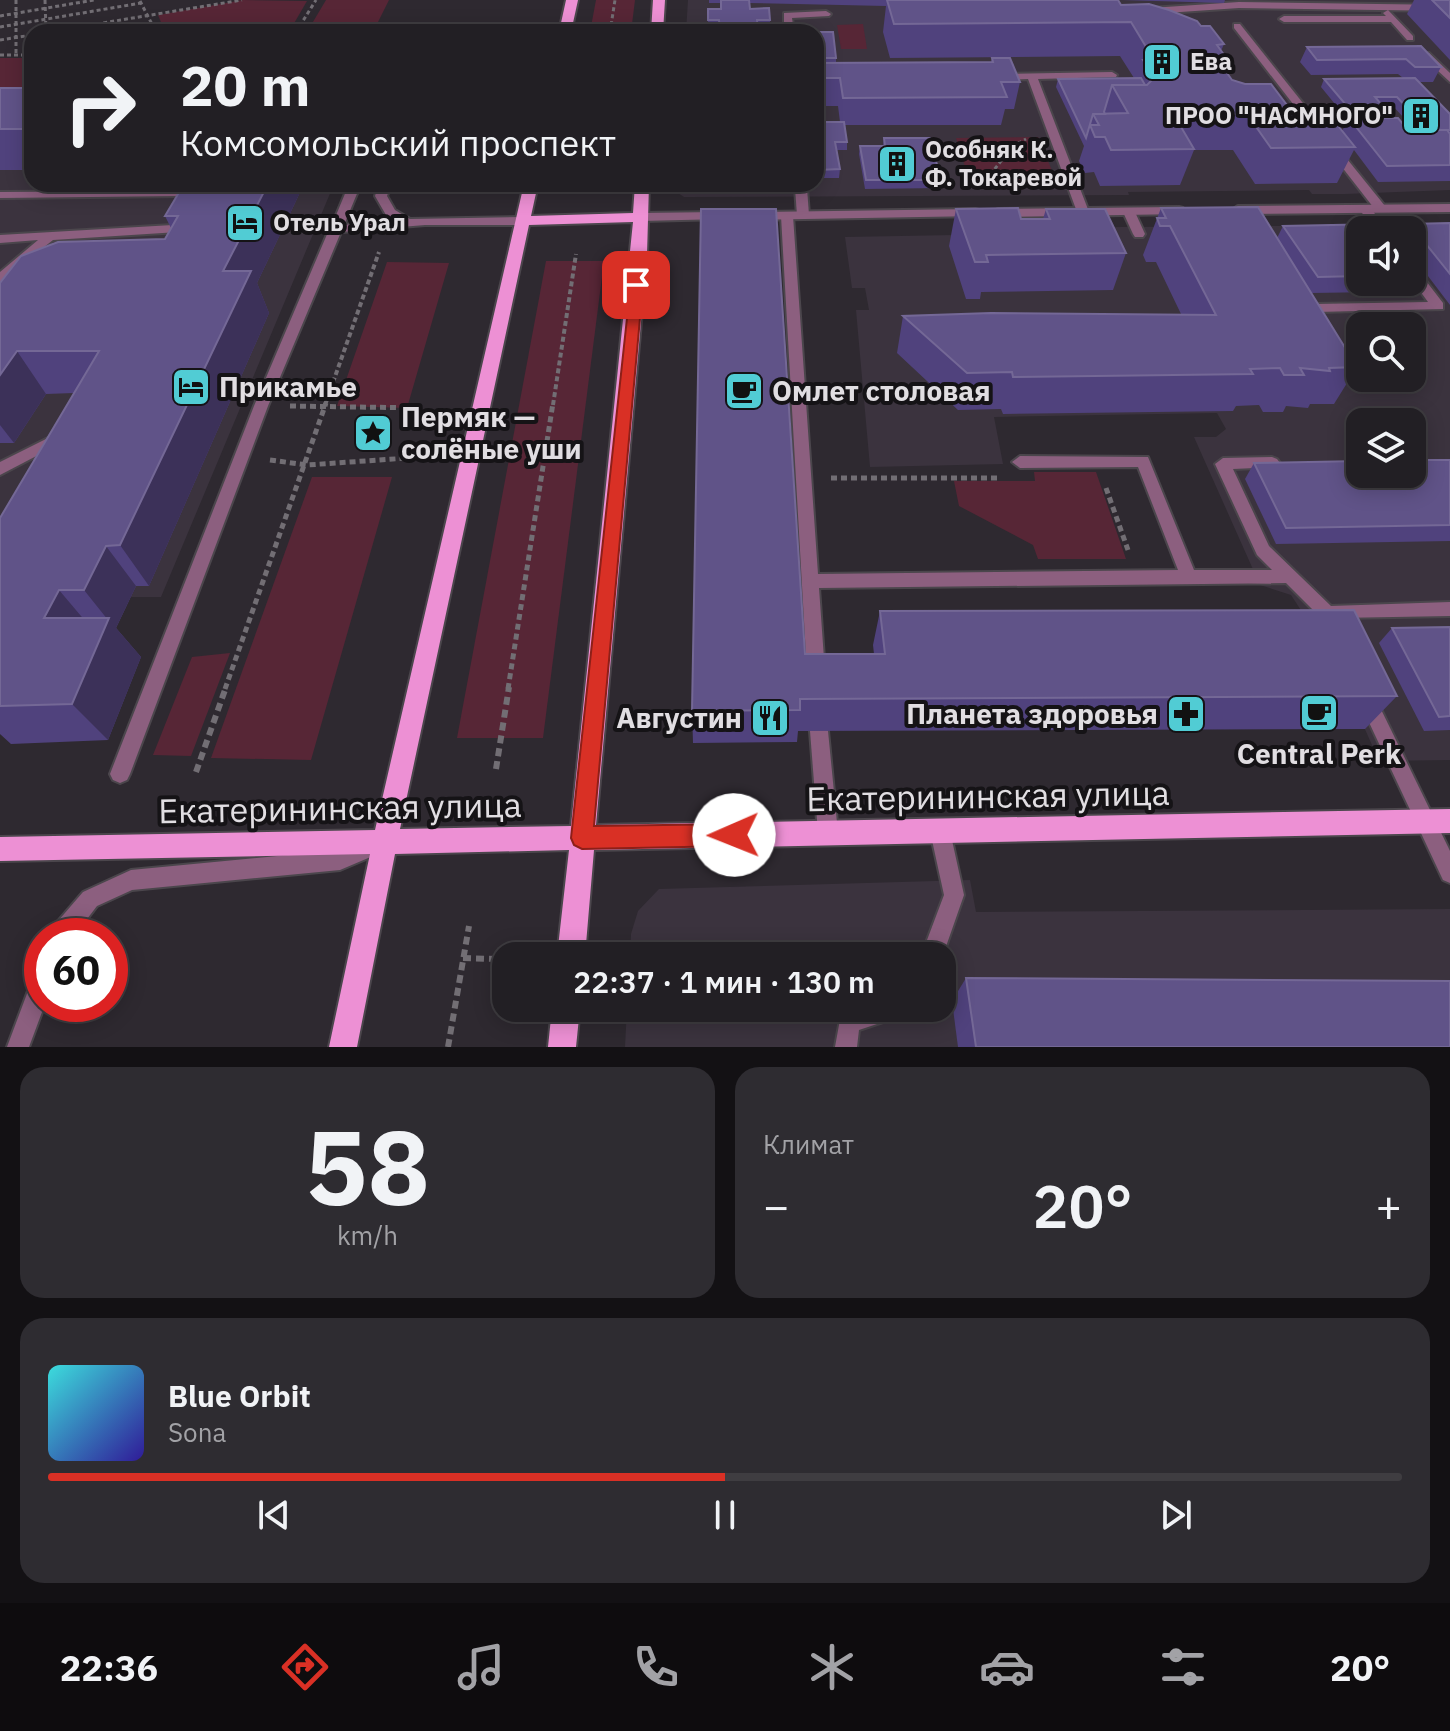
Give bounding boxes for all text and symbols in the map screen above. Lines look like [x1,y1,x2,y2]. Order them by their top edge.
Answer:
building icon: Ева [1141,41,1183,83]
place label: Ева [1190,45,1232,77]
text: 20 m [180,49,310,121]
icon: right [48,56,152,160]
building icon: ПРОО "НАСМНОГО" [1400,95,1442,137]
place label: ПРОО "НАСМНОГО" [1165,99,1393,131]
text: Комсомольский проспект [180,119,616,166]
place label: Особняк К. Ф. Токаревой [925,133,1082,193]
building icon: Особняк К. Ф. Токаревой [876,143,918,185]
hotel icon: Отель Урал [224,202,266,244]
place label: Отель Урал [273,206,406,238]
map controls [1346,216,1426,488]
button: sound [1346,216,1426,296]
pin [602,251,670,319]
icon: arrive [614,263,658,307]
button: search [1346,312,1426,392]
hotel icon: Прикамье [170,366,212,408]
place label: Прикамье [219,368,357,405]
cafe icon: Омлет столовая [723,370,765,412]
place label: Омлет столовая [772,372,991,409]
place label: Пермяк — солёные уши [401,398,582,467]
button: layers [1346,408,1426,488]
place icon: Пермяк — солёные уши [352,412,394,454]
cafe icon: Central Perk [1298,692,1340,734]
pharmacy icon: Планета здоровья [1165,693,1207,735]
place label: Планета здоровья [906,695,1158,732]
restaurant icon: Августин [749,697,791,739]
place label: Августин [616,699,742,736]
place label: Central Perk [1237,735,1402,772]
street label: Екатерининская улица [806,770,1170,820]
street label: Екатерининская улица [158,782,522,832]
position arrow [692,793,776,877]
speed limit sign: 60 [24,918,128,1022]
text: 22:37 · 1 мин · 130 m [573,962,875,1001]
text: 58 [305,1098,430,1234]
text: Климат [763,1127,854,1161]
text: 20° [1032,1166,1133,1245]
text: − [763,1177,789,1234]
text: + [1376,1177,1402,1234]
text: km/h [337,1218,398,1252]
text: Blue Orbit [168,1376,311,1415]
text: Sona [168,1415,226,1449]
icon: previous [252,1493,296,1537]
icon: pause [703,1493,747,1537]
icon: next [1154,1493,1198,1537]
icon: directions [277,1639,333,1695]
icon: music [453,1639,509,1695]
icon: phone [628,1639,684,1695]
icon: climate [804,1639,860,1695]
icon: car [979,1639,1035,1695]
icon: filters [1155,1639,1211,1695]
text: 22:36 [60,1644,158,1691]
text: 20° [1330,1644,1390,1691]

